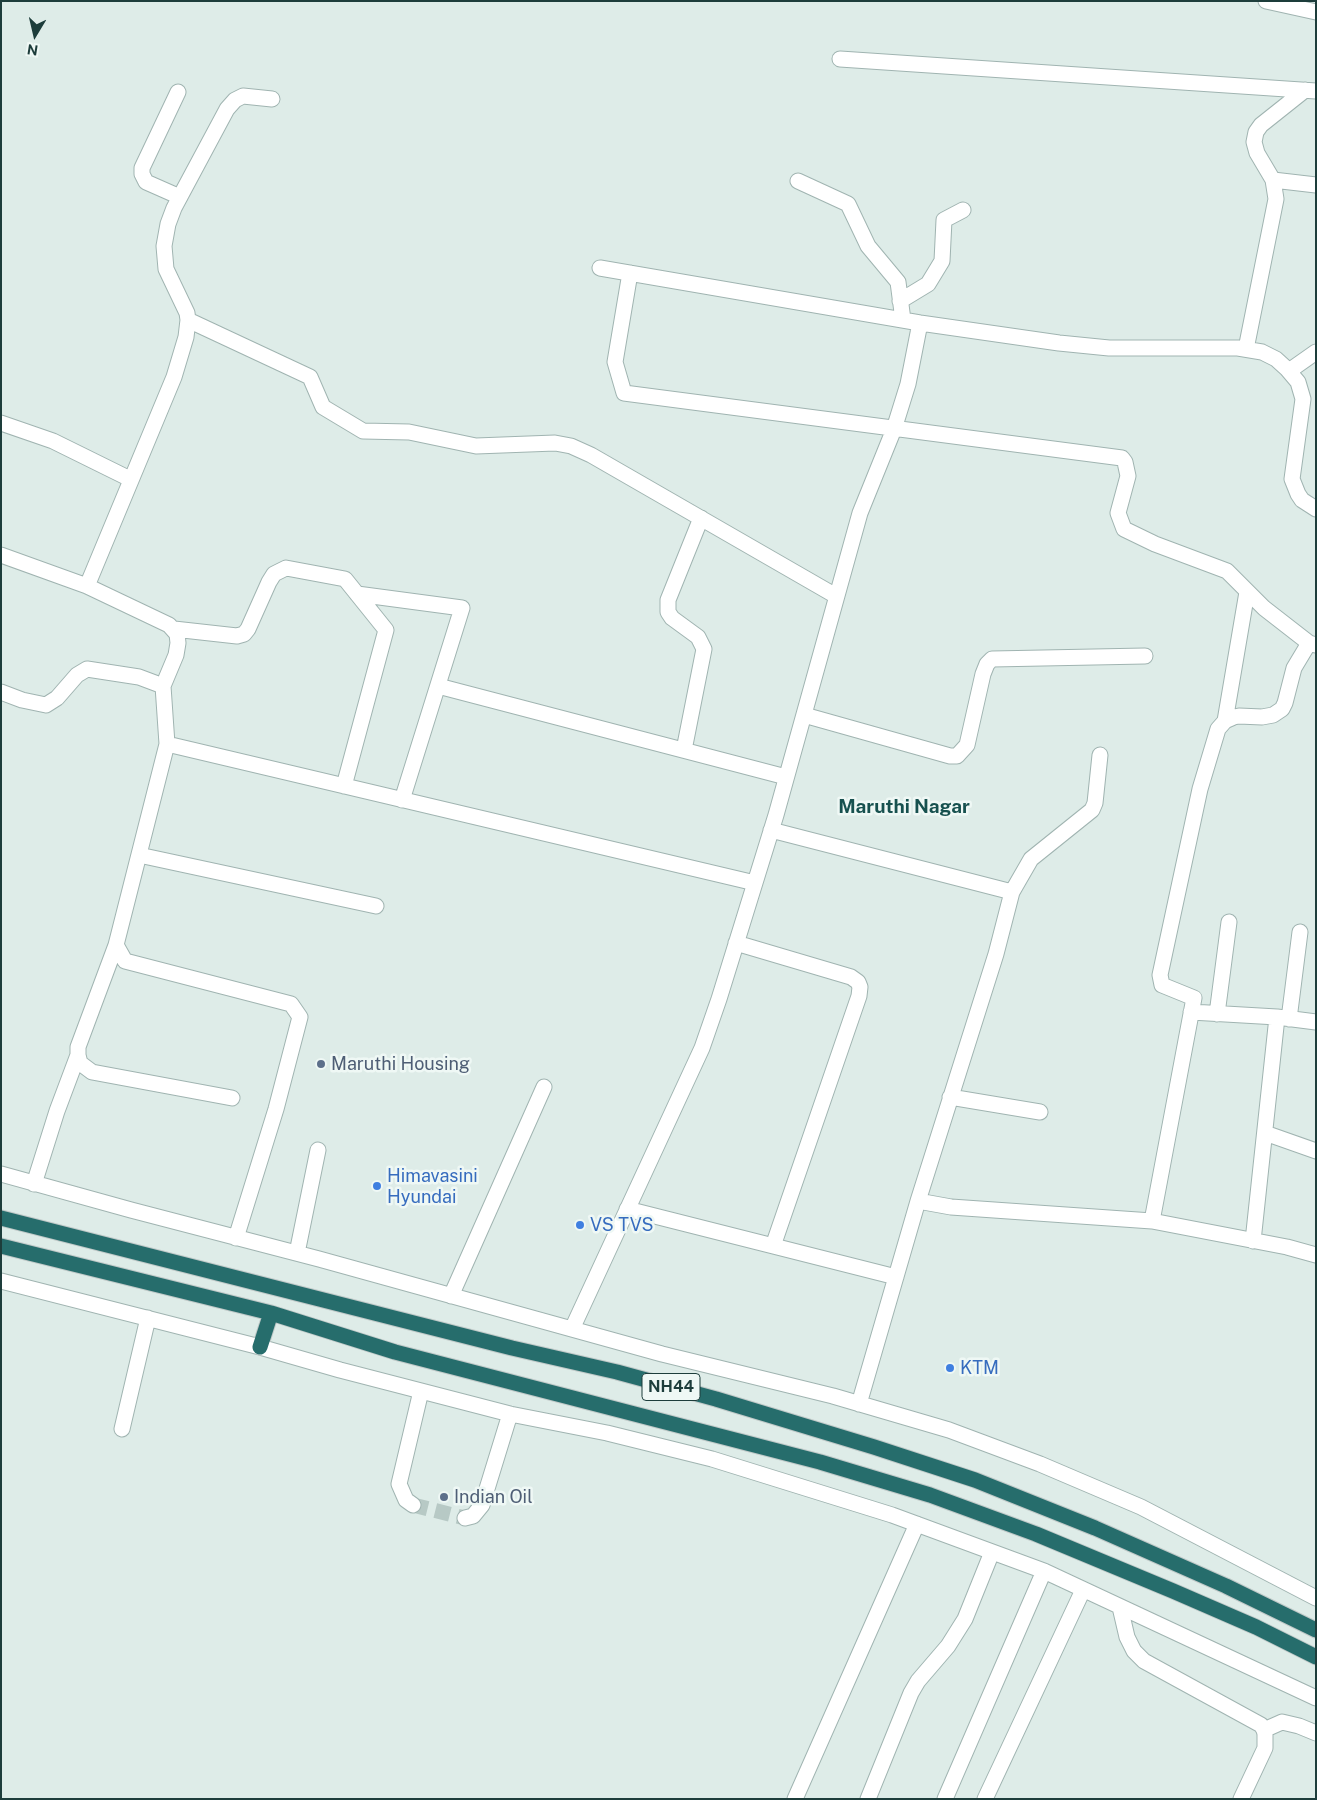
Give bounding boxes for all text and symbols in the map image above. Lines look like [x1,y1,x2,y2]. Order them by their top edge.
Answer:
north arrow [10,10,60,60]
text: N [26,41,39,59]
district label: Maruthi Nagar [838,796,970,818]
place label: Maruthi Housing [331,1053,470,1075]
marker: Maruthi Housing [315,1058,327,1070]
place label: Himavasini Hyundai [387,1165,478,1208]
marker: Himavasini Hyundai [371,1180,383,1192]
place label: VS TVS [590,1214,654,1236]
marker: VS TVS [574,1219,586,1231]
place label: KTM [960,1357,999,1379]
marker: KTM [944,1362,956,1374]
road number: NH44 [642,1374,700,1400]
place label: Indian Oil [454,1486,533,1508]
marker: Indian Oil [438,1491,450,1503]

